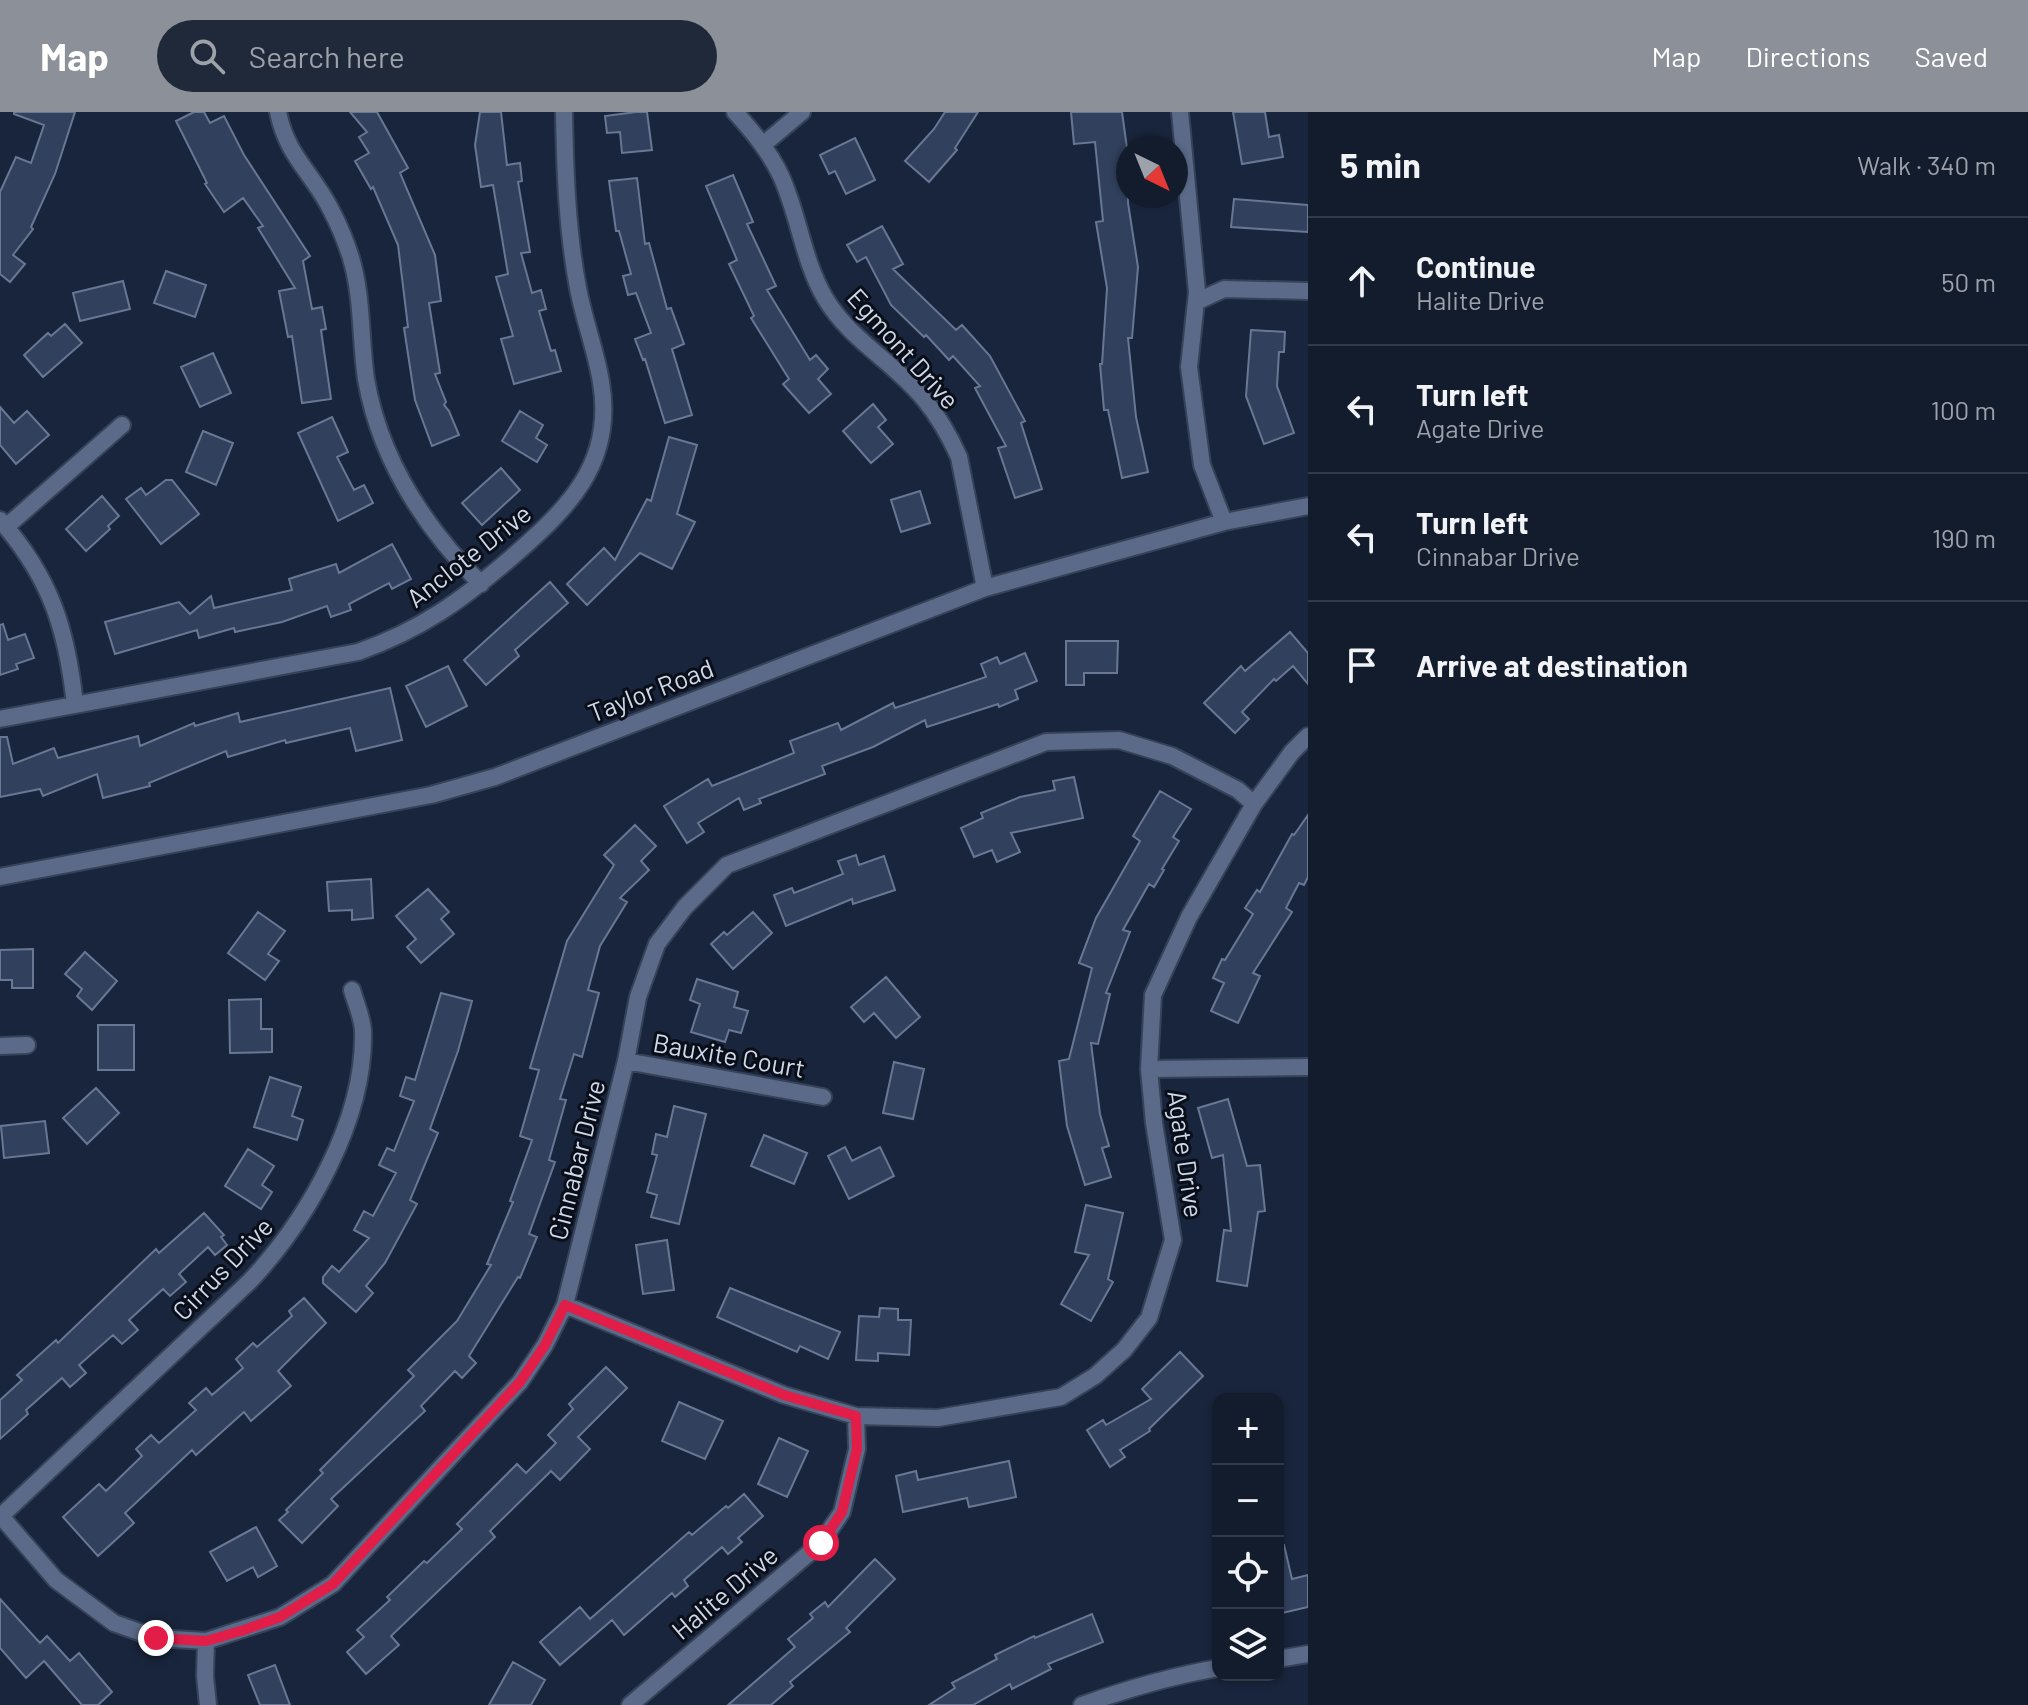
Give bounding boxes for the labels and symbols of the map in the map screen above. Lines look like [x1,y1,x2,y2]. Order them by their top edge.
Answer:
north arrow [1116,136,1188,208]
street label: Egmont Drive [842,281,966,415]
street label: Anclote Drive [400,497,536,613]
street label: Taylor Road [583,652,718,728]
street label: Bauxite Court [651,1026,808,1083]
street label: Cinnabar Drive [541,1076,610,1243]
street label: Agate Drive [1162,1088,1211,1220]
street label: Cirrus Drive [165,1210,279,1326]
route start [803,1525,839,1561]
street label: Halite Drive [665,1539,783,1645]
route end [138,1620,174,1656]

